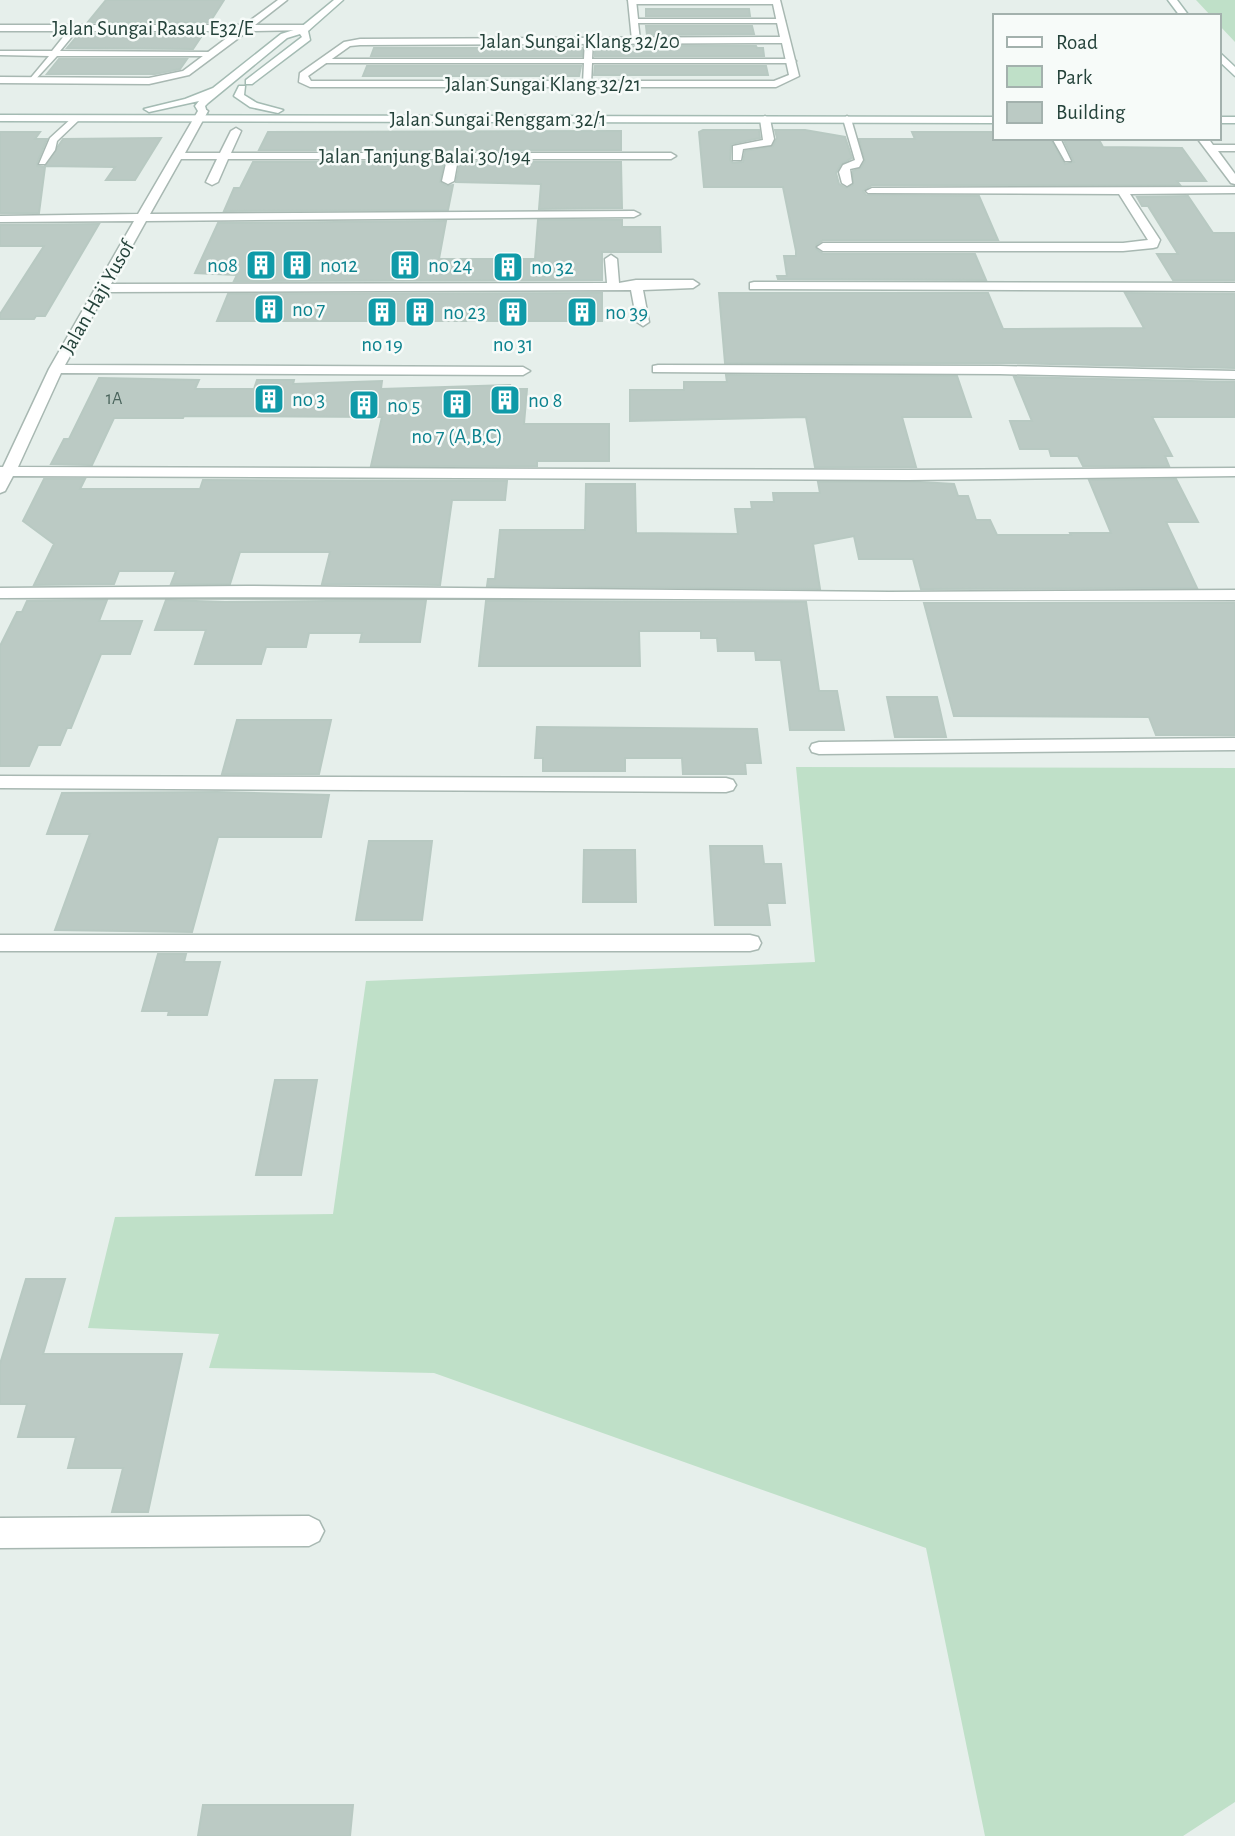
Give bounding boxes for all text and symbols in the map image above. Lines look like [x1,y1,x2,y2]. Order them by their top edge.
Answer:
legend [993,14,1221,140]
street label: Jalan Sungai Rasau E32/E [52,18,254,39]
street label: Jalan Sungai Klang 32/20 [480,31,680,52]
text: Road [1056,32,1098,53]
text: Park [1056,67,1093,88]
street label: Jalan Sungai Klang 32/21 [445,74,641,95]
text: Building [1056,102,1126,123]
street label: Jalan Sungai Renggam 32/1 [389,109,607,130]
street label: Jalan Tanjung Balai 30/194 [319,146,531,167]
street label: Jalan Haji Yusof [57,236,139,357]
building icon: no8 [244,248,278,282]
building icon: no12 [280,248,314,282]
building icon: no 24 [388,248,422,282]
building icon: no 32 [491,250,525,284]
place label: no8 [207,255,238,276]
place label: no12 [320,255,358,276]
place label: no 24 [428,255,472,276]
place label: no 32 [531,257,574,278]
building icon: no 7 [252,292,286,326]
building icon: no 19 [365,295,399,329]
building icon: no 23 [403,295,437,329]
building icon: no 31 [496,295,530,329]
building icon: no 39 [565,295,599,329]
place label: no 7 [292,299,326,320]
place label: no 23 [443,302,486,323]
place label: no 39 [605,302,648,323]
place label: no 19 [361,334,403,355]
place label: no 31 [493,334,533,355]
building icon: no 3 [252,382,286,416]
building icon: no 8 [488,383,522,417]
building icon: no 7 (A,B,C) [440,387,474,421]
building icon: no 5 [347,388,381,422]
place label: no 3 [292,389,325,410]
house number: 1A [106,390,123,408]
place label: no 8 [528,390,563,411]
place label: no 5 [387,395,420,416]
place label: no 7 (A,B,C) [411,426,503,447]

